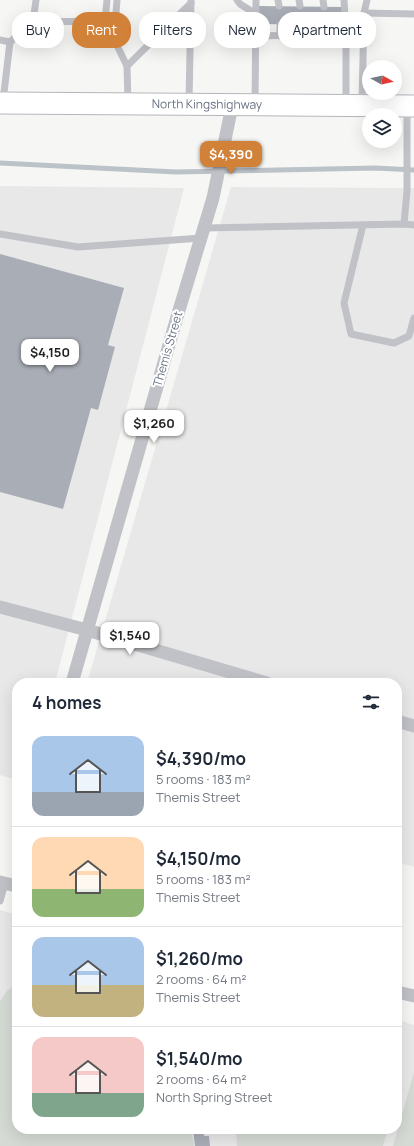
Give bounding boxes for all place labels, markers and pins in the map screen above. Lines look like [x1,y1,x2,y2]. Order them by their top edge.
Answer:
pin: $4,390 [198,141,264,175]
pin: $4,150 [17,339,83,373]
pin: $1,260 [121,410,187,444]
pin: $1,540 [97,622,163,656]

